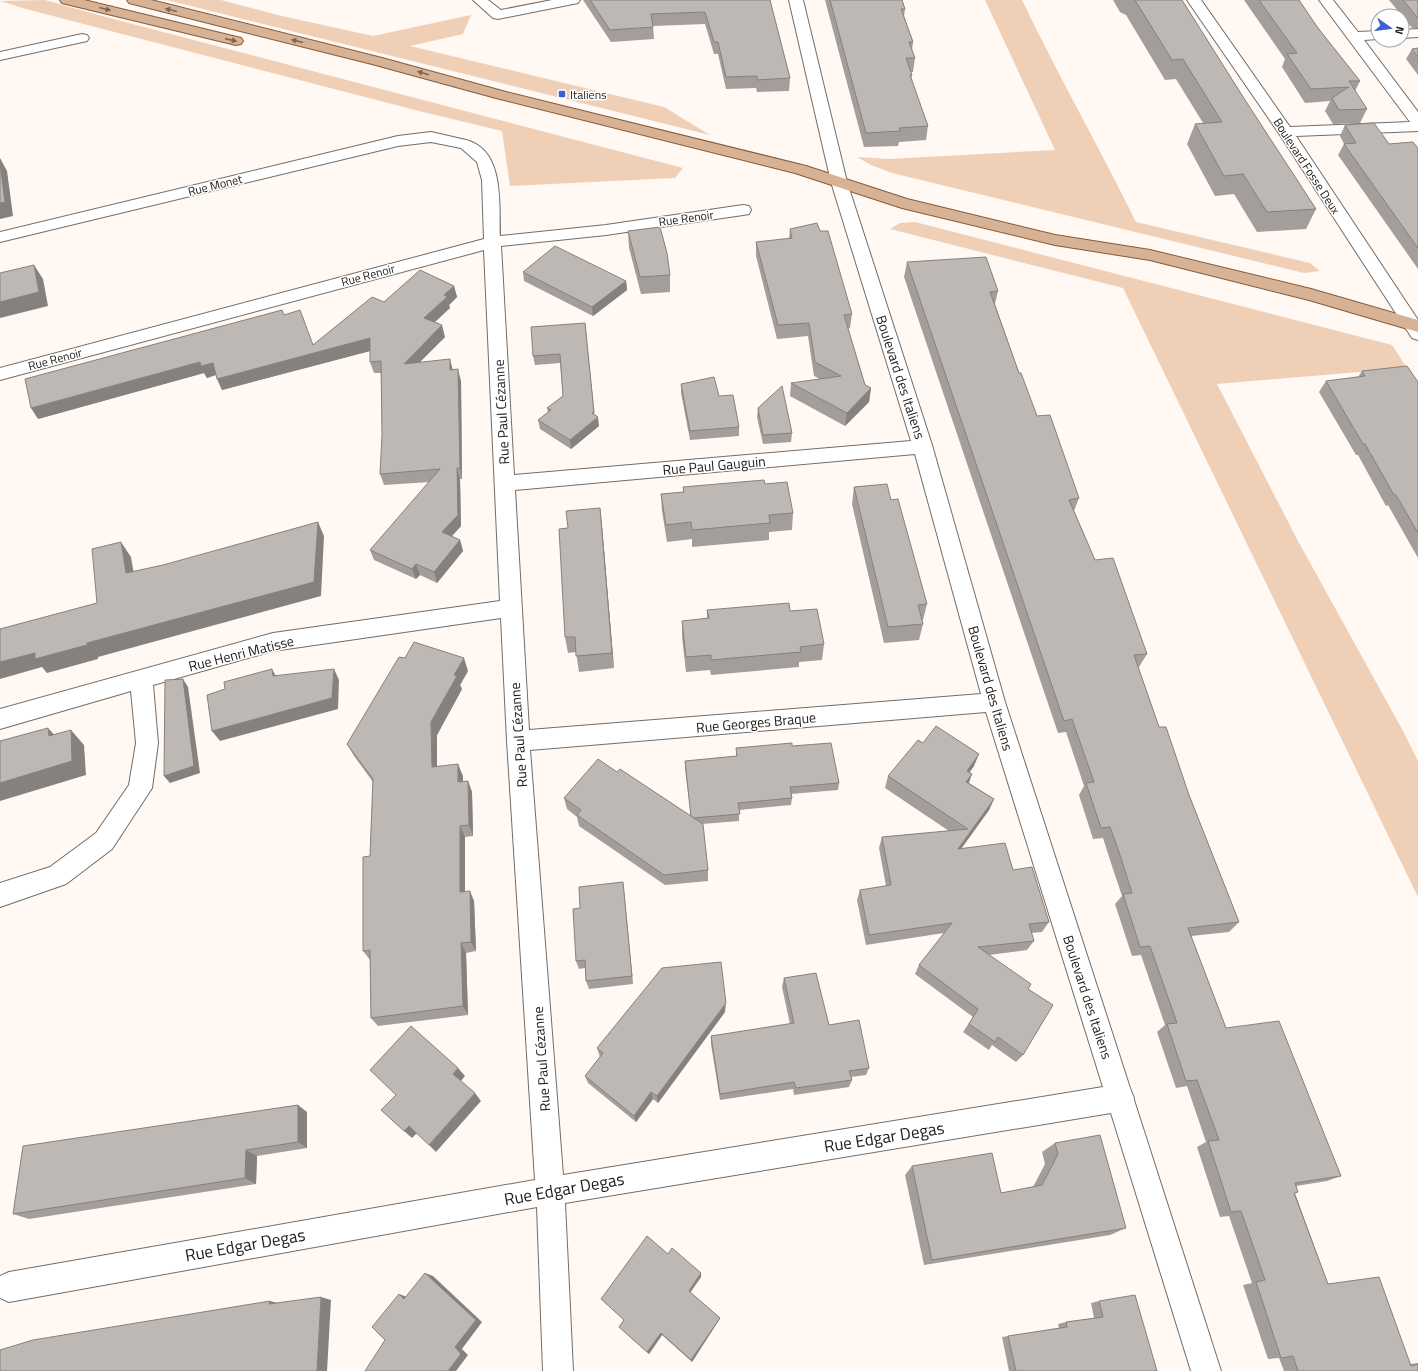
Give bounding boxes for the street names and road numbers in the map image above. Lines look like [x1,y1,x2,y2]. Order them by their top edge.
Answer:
street label: Boulevard Fosse Deux [1269,114,1346,218]
street label: Rue Monet [186,169,245,201]
street label: Rue Renoir [657,205,715,231]
street label: Rue Renoir [339,259,397,291]
street label: Boulevard des Italiens [871,312,931,442]
street label: Rue Renoir [26,343,84,375]
street label: Rue Paul Cézanne [488,359,514,465]
street label: Rue Paul Gauguin [662,450,766,480]
street label: Boulevard des Italiens [963,623,1019,753]
street label: Rue Henri Matisse [186,630,296,676]
street label: Rue Paul Cézanne [504,682,532,788]
street label: Rue Georges Braque [695,706,817,738]
street label: Boulevard des Italiens [1058,932,1118,1062]
street label: Rue Paul Cézanne [527,1006,555,1112]
street label: Rue Edgar Degas [822,1115,946,1159]
street label: Rue Edgar Degas [502,1166,626,1212]
street label: Rue Edgar Degas [183,1222,307,1268]

